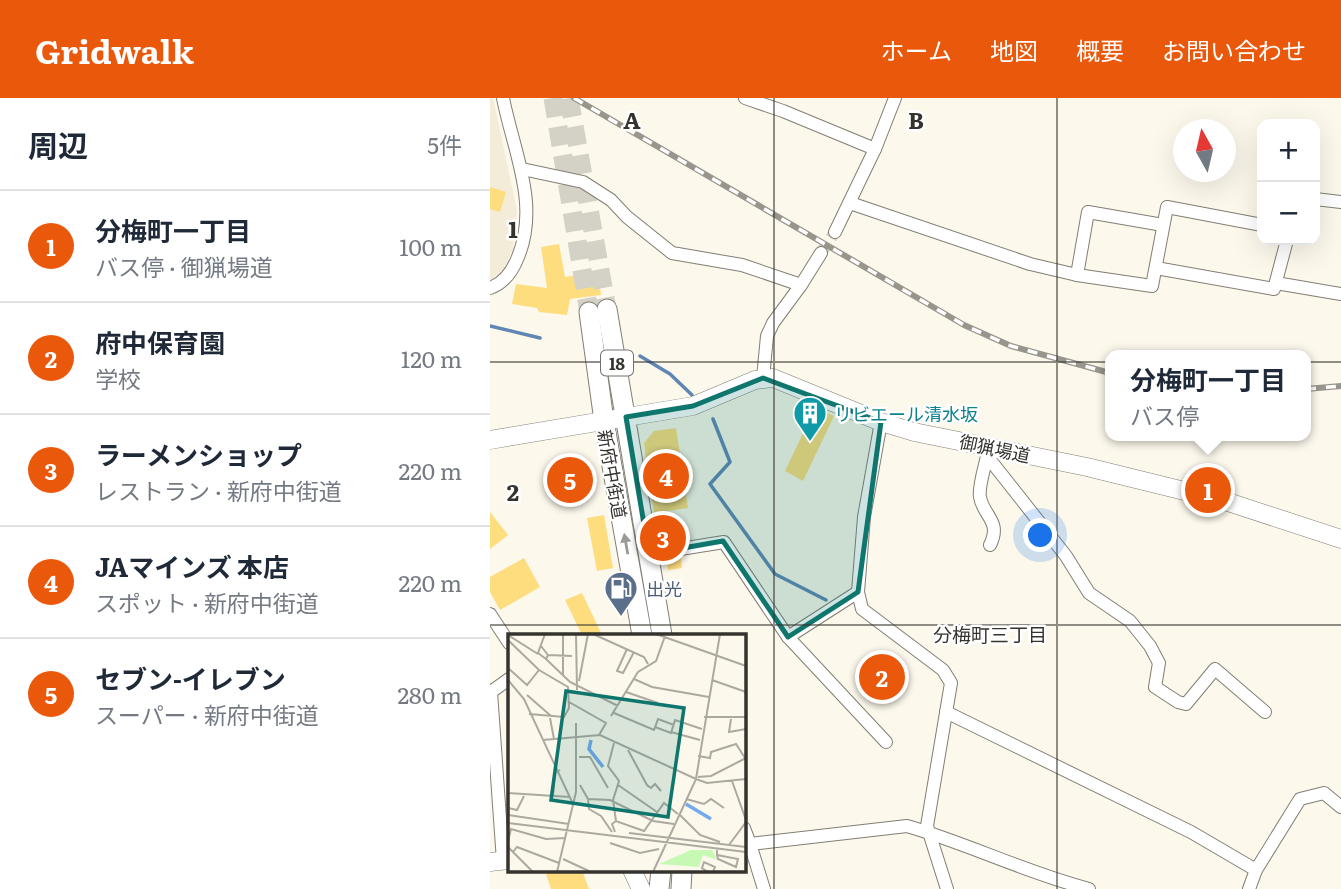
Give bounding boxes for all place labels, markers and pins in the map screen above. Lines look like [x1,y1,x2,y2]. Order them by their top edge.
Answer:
building icon: リビエール清水坂 [791,394,829,443]
place label: リビエール清水坂 [834,400,978,427]
pin: 4 [643,450,689,502]
pin: 5 [547,454,593,506]
pin: 1 [1185,464,1231,516]
pin: 3 [640,512,686,564]
fuel station icon: 出光 [602,569,640,618]
place label: 出光 [646,575,682,602]
pin: 2 [859,651,905,703]

